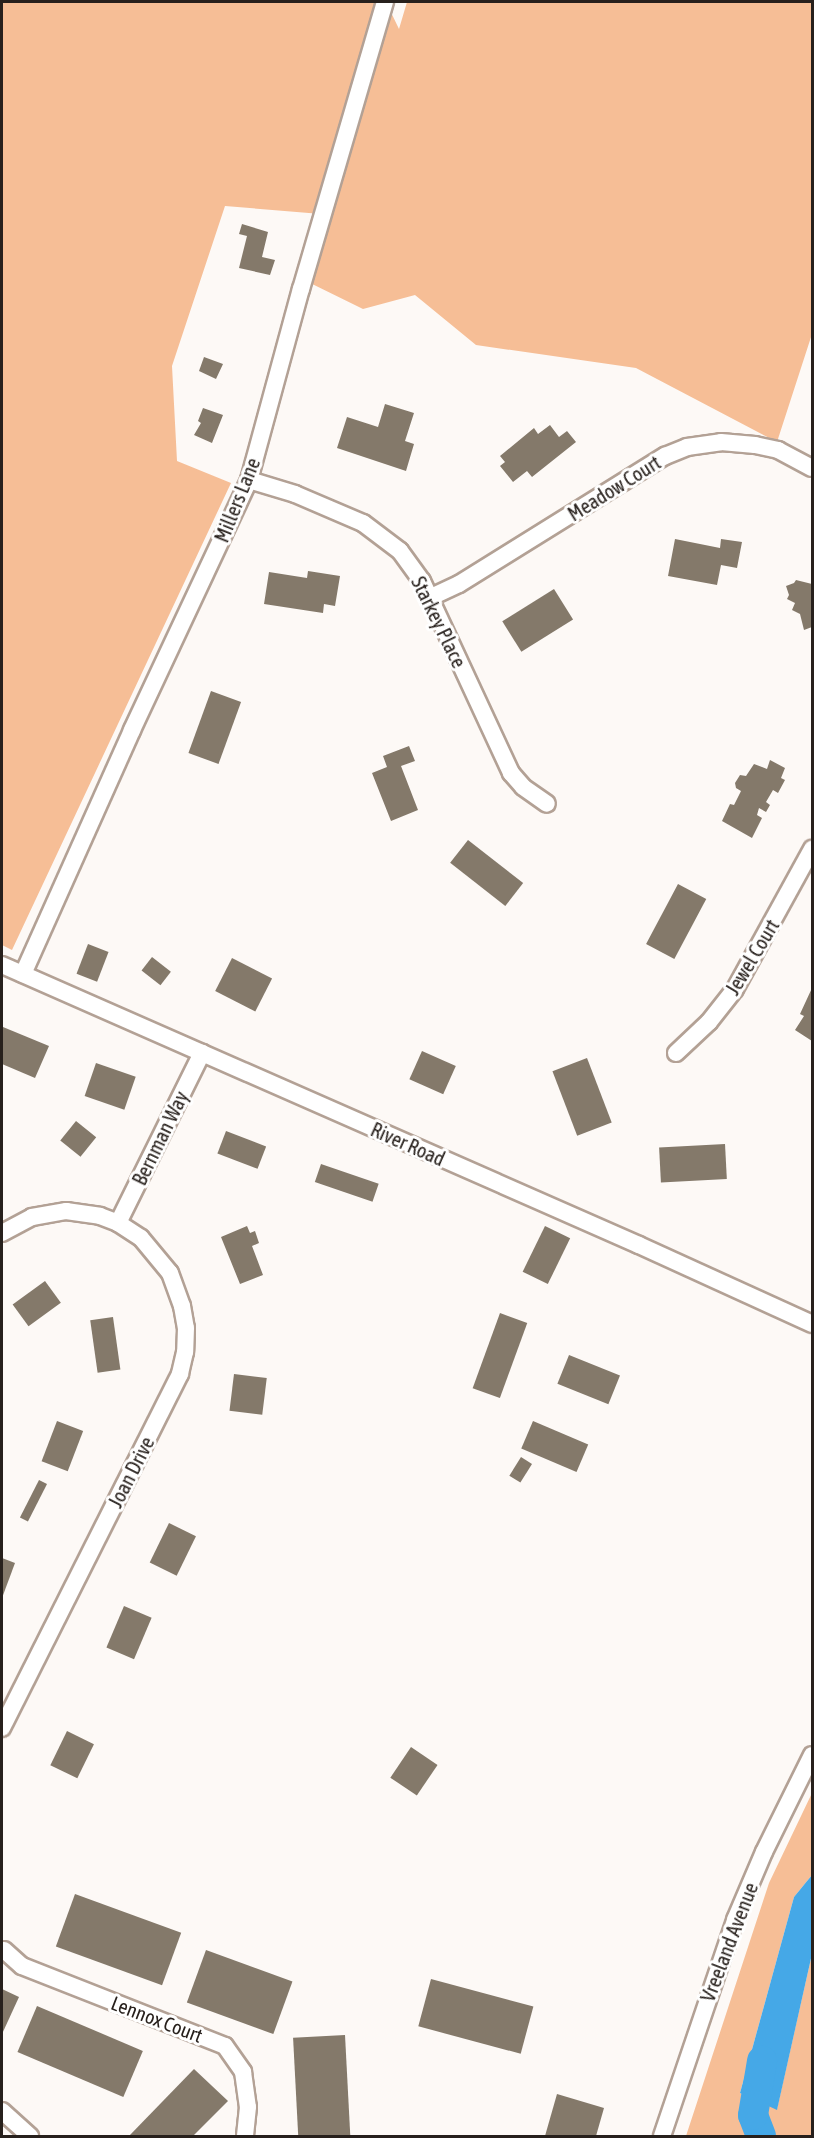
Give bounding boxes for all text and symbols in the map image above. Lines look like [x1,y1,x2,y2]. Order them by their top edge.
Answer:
street label: Meadow Court [563,450,665,526]
street label: Millers Lane [209,454,265,546]
street label: Starkey Place [407,572,471,672]
street label: Jewel Court [720,915,784,999]
street label: Bernman Way [127,1087,193,1189]
street label: River Road [367,1117,449,1171]
street label: Joan Drive [103,1433,159,1511]
street label: Vreeland Avenue [695,1879,763,2005]
street label: Lennox Court [108,1991,206,2047]

